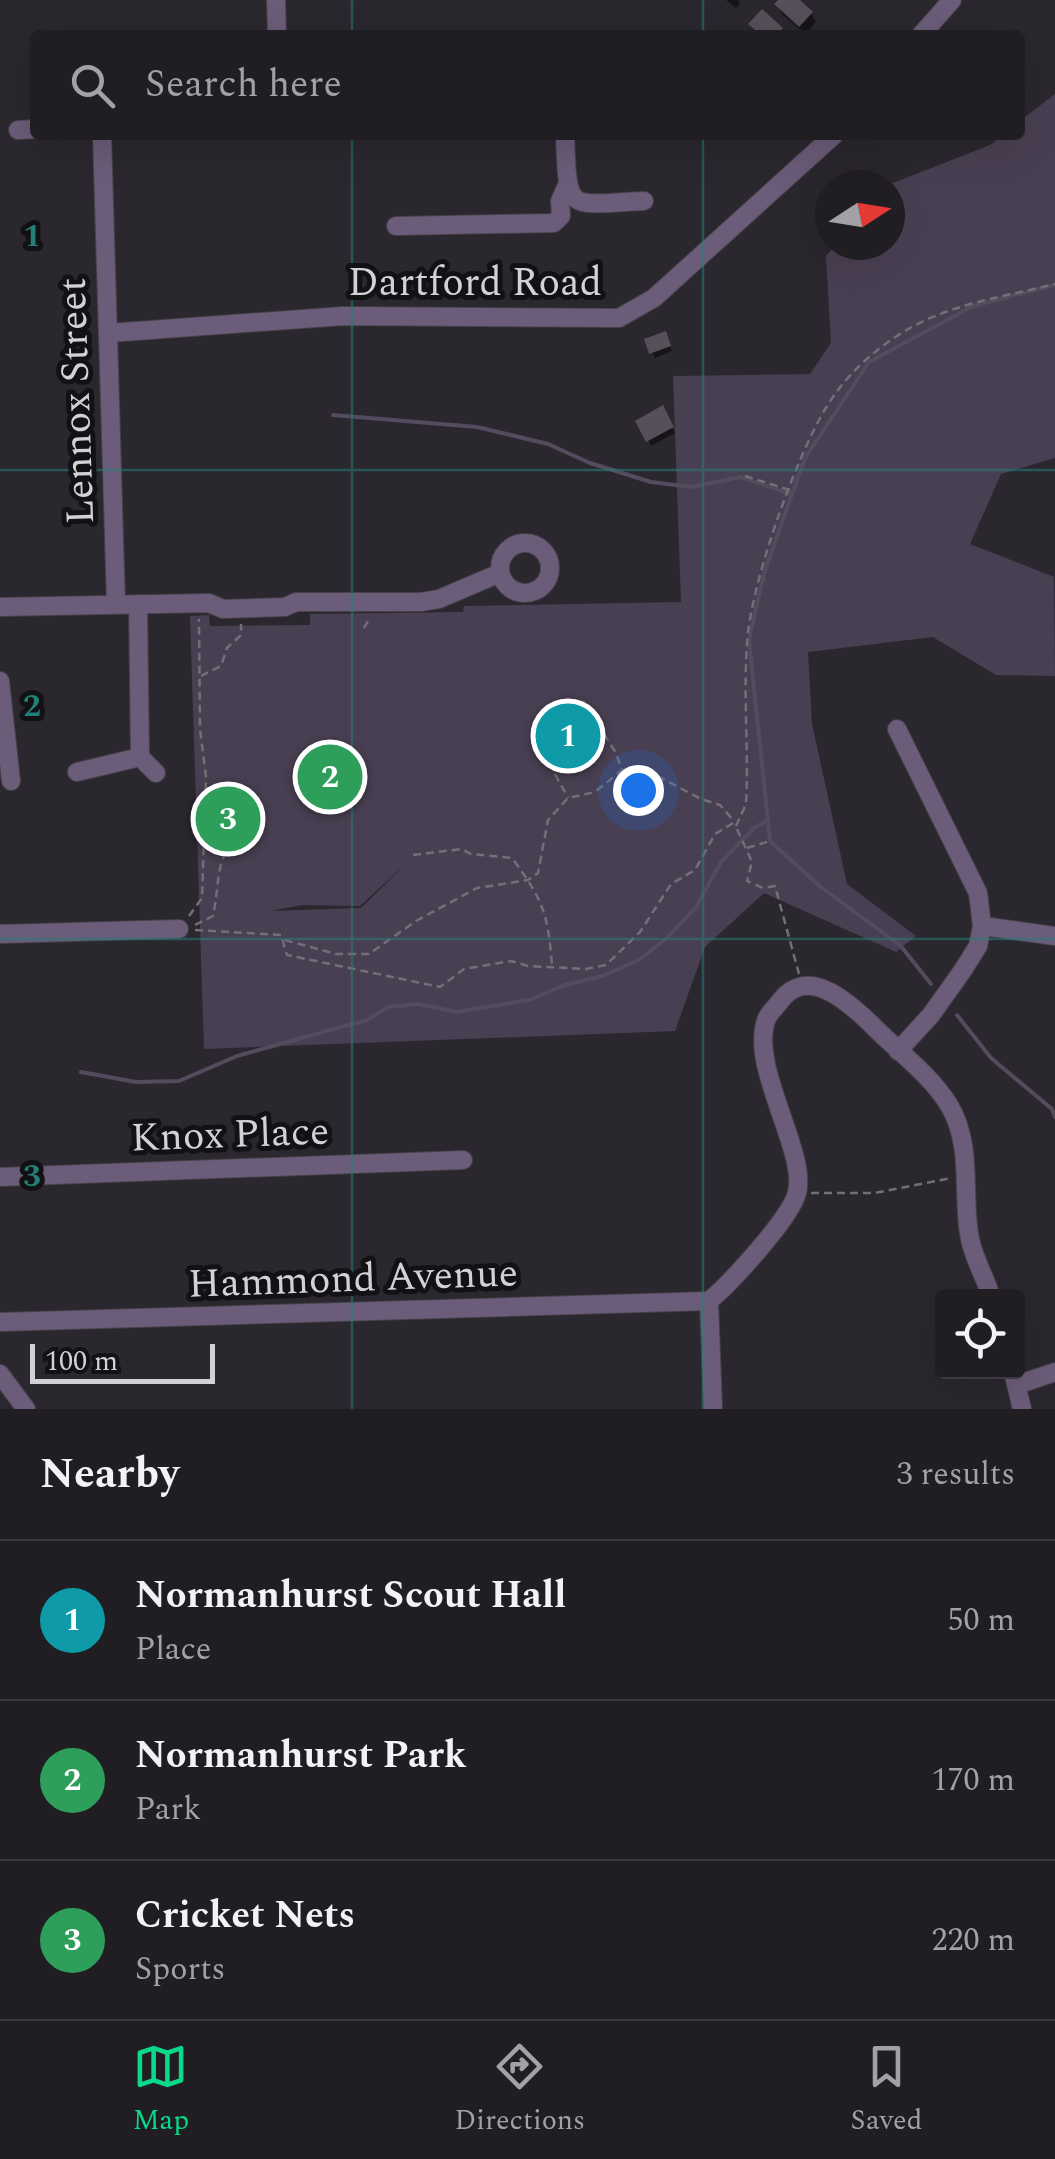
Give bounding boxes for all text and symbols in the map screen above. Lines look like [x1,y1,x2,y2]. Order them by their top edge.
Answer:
search box [30,30,1025,140]
text: Search here [145,56,342,114]
icon: search [65,58,120,113]
north arrow [815,170,905,260]
text: 1 [23,212,41,261]
street label: Dartford Road [348,253,602,314]
street label: Lennox Street [43,276,112,526]
text: 2 [23,682,41,731]
pin: 1 [536,698,600,774]
pin: 2 [298,740,362,814]
your location [613,765,664,816]
pin: 3 [196,782,260,856]
street label: Knox Place [130,1102,330,1169]
text: 3 [23,1152,41,1201]
street label: Hammond Avenue [187,1243,519,1316]
map controls [935,1289,1025,1379]
button: locate [935,1289,1025,1379]
scale bar [30,1339,215,1384]
text: 100 m [45,1340,118,1383]
text: Nearby [40,1443,179,1506]
text: 3 results [896,1450,1015,1499]
text: Normanhurst Scout Hall [135,1567,566,1625]
text: 1 [64,1596,81,1645]
text: 50 m [947,1596,1015,1645]
text: Place [135,1625,211,1674]
text: Normanhurst Park [135,1727,467,1785]
text: 2 [64,1756,81,1805]
text: 170 m [931,1756,1015,1805]
text: Park [135,1785,201,1834]
text: Cricket Nets [135,1887,355,1945]
text: 3 [64,1916,81,1965]
text: 220 m [931,1916,1015,1965]
text: Sports [135,1945,225,1994]
tab: Map [133,2039,189,2142]
tab: Directions [454,2039,585,2142]
tab: Saved [851,2039,922,2142]

